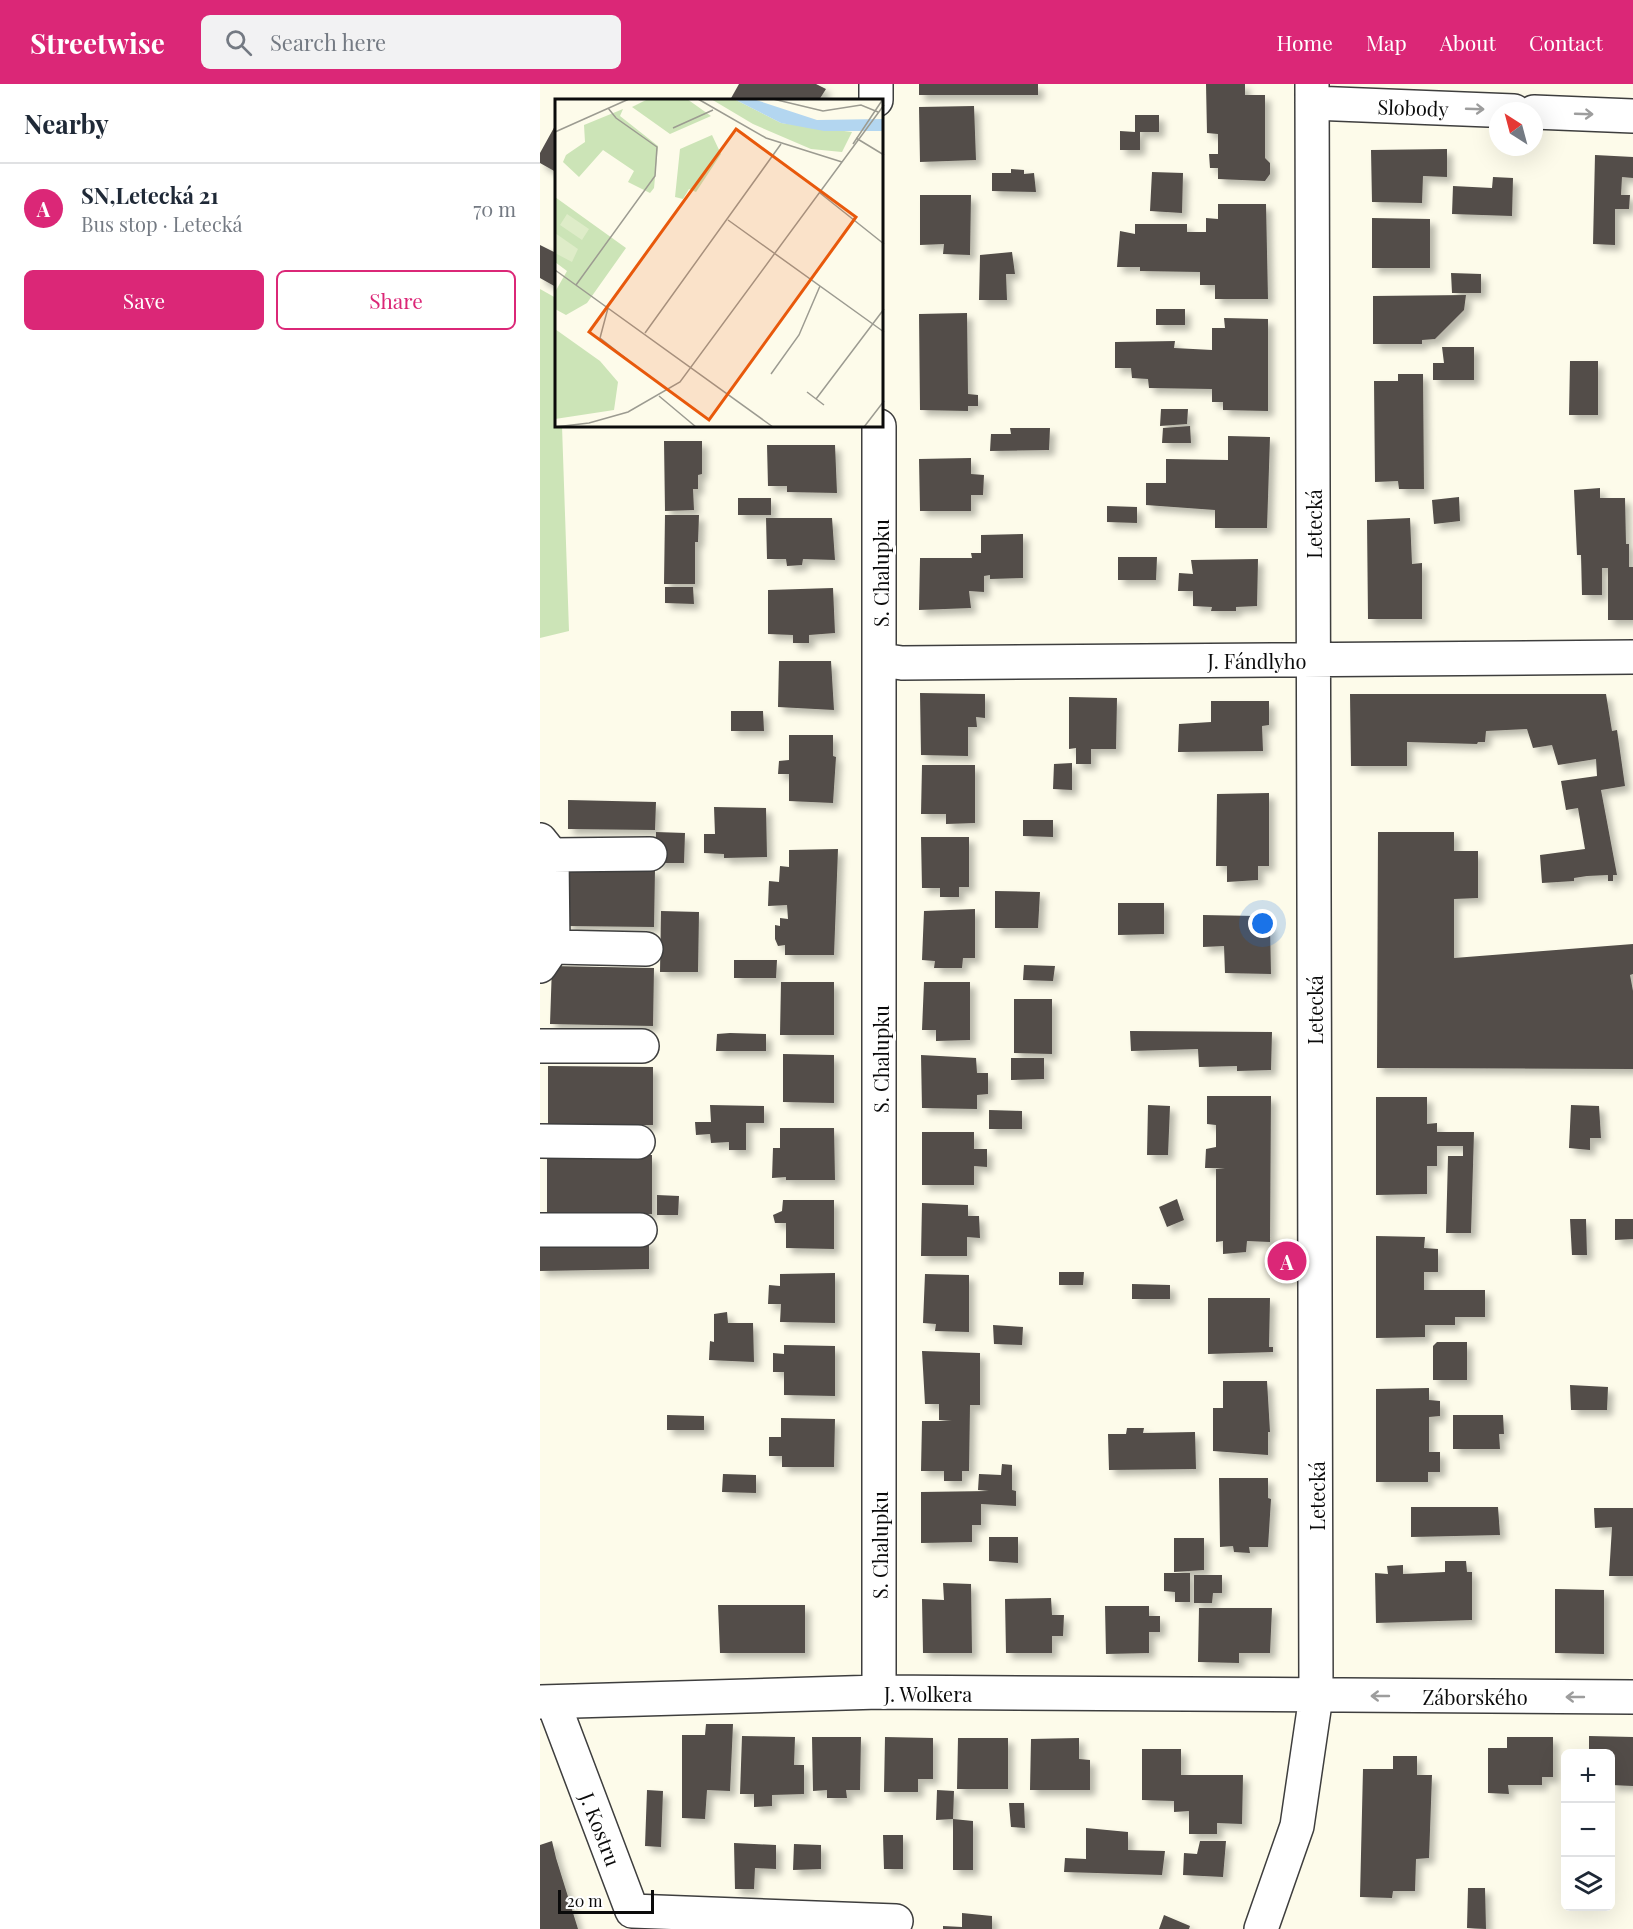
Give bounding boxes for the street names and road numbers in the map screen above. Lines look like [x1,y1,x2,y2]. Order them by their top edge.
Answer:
street label: Slobody [1377,92,1449,122]
street label: Letecká [1300,489,1327,559]
street label: S. Chalupku [867,519,894,627]
street label: J. Fándlyho [1207,647,1306,674]
street label: Letecká [1301,975,1328,1045]
street label: S. Chalupku [867,1005,894,1113]
street label: Letecká [1303,1461,1330,1531]
street label: S. Chalupku [866,1491,893,1599]
street label: J. Wolkera [883,1680,972,1707]
street label: Záborského [1422,1683,1528,1710]
street label: J. Kostru [574,1787,628,1870]

